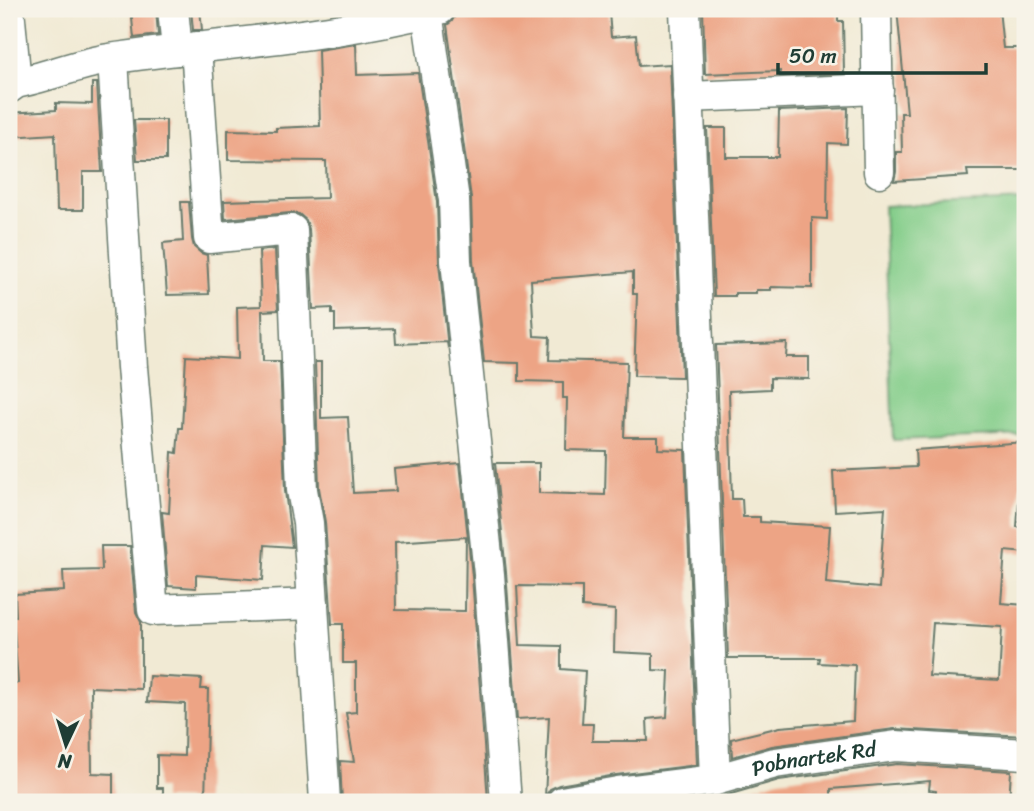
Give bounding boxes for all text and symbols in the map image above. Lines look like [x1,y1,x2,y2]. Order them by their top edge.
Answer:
scale bar [778,32,987,76]
text: 50 m [789,37,837,75]
north arrow [32,710,102,780]
street label: Pobnartek Rd [747,730,880,788]
text: N [56,744,74,778]

